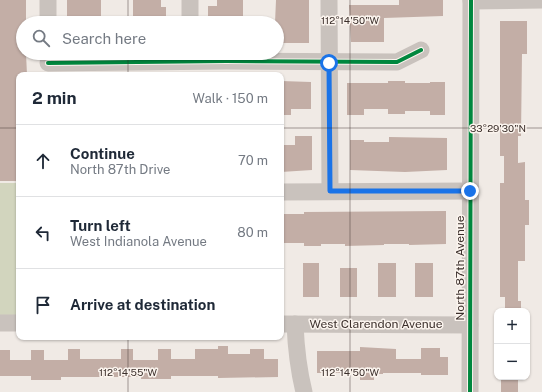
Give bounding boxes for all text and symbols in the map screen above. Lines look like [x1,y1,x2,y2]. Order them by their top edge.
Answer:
text: 112°14'50"W [321,14,379,26]
search box [16,16,284,60]
icon: search [30,27,52,49]
text: Search here [62,30,146,47]
route start [320,54,338,72]
text: 2 min [32,88,77,108]
text: Walk · 150 m [193,91,268,106]
text: 33°29'30"N [470,122,526,134]
text: Continue [70,145,135,162]
icon: ahead [32,150,54,172]
text: 70 m [238,153,268,168]
text: North 87th Drive [70,162,170,177]
route end [461,182,479,200]
street label: North 87th Avenue [453,215,467,321]
text: Turn left [70,217,131,234]
icon: left [32,222,54,244]
text: 80 m [237,225,268,240]
text: West Indianola Avenue [70,234,207,249]
icon: arrive [32,294,54,316]
text: Arrive at destination [70,296,215,313]
map controls [494,308,530,380]
button: + [494,308,530,344]
street label: West Clarendon Avenue [310,317,443,331]
button: − [494,344,530,380]
text: 112°14'55"W [99,366,158,378]
text: 112°14'50"W [321,366,379,378]

